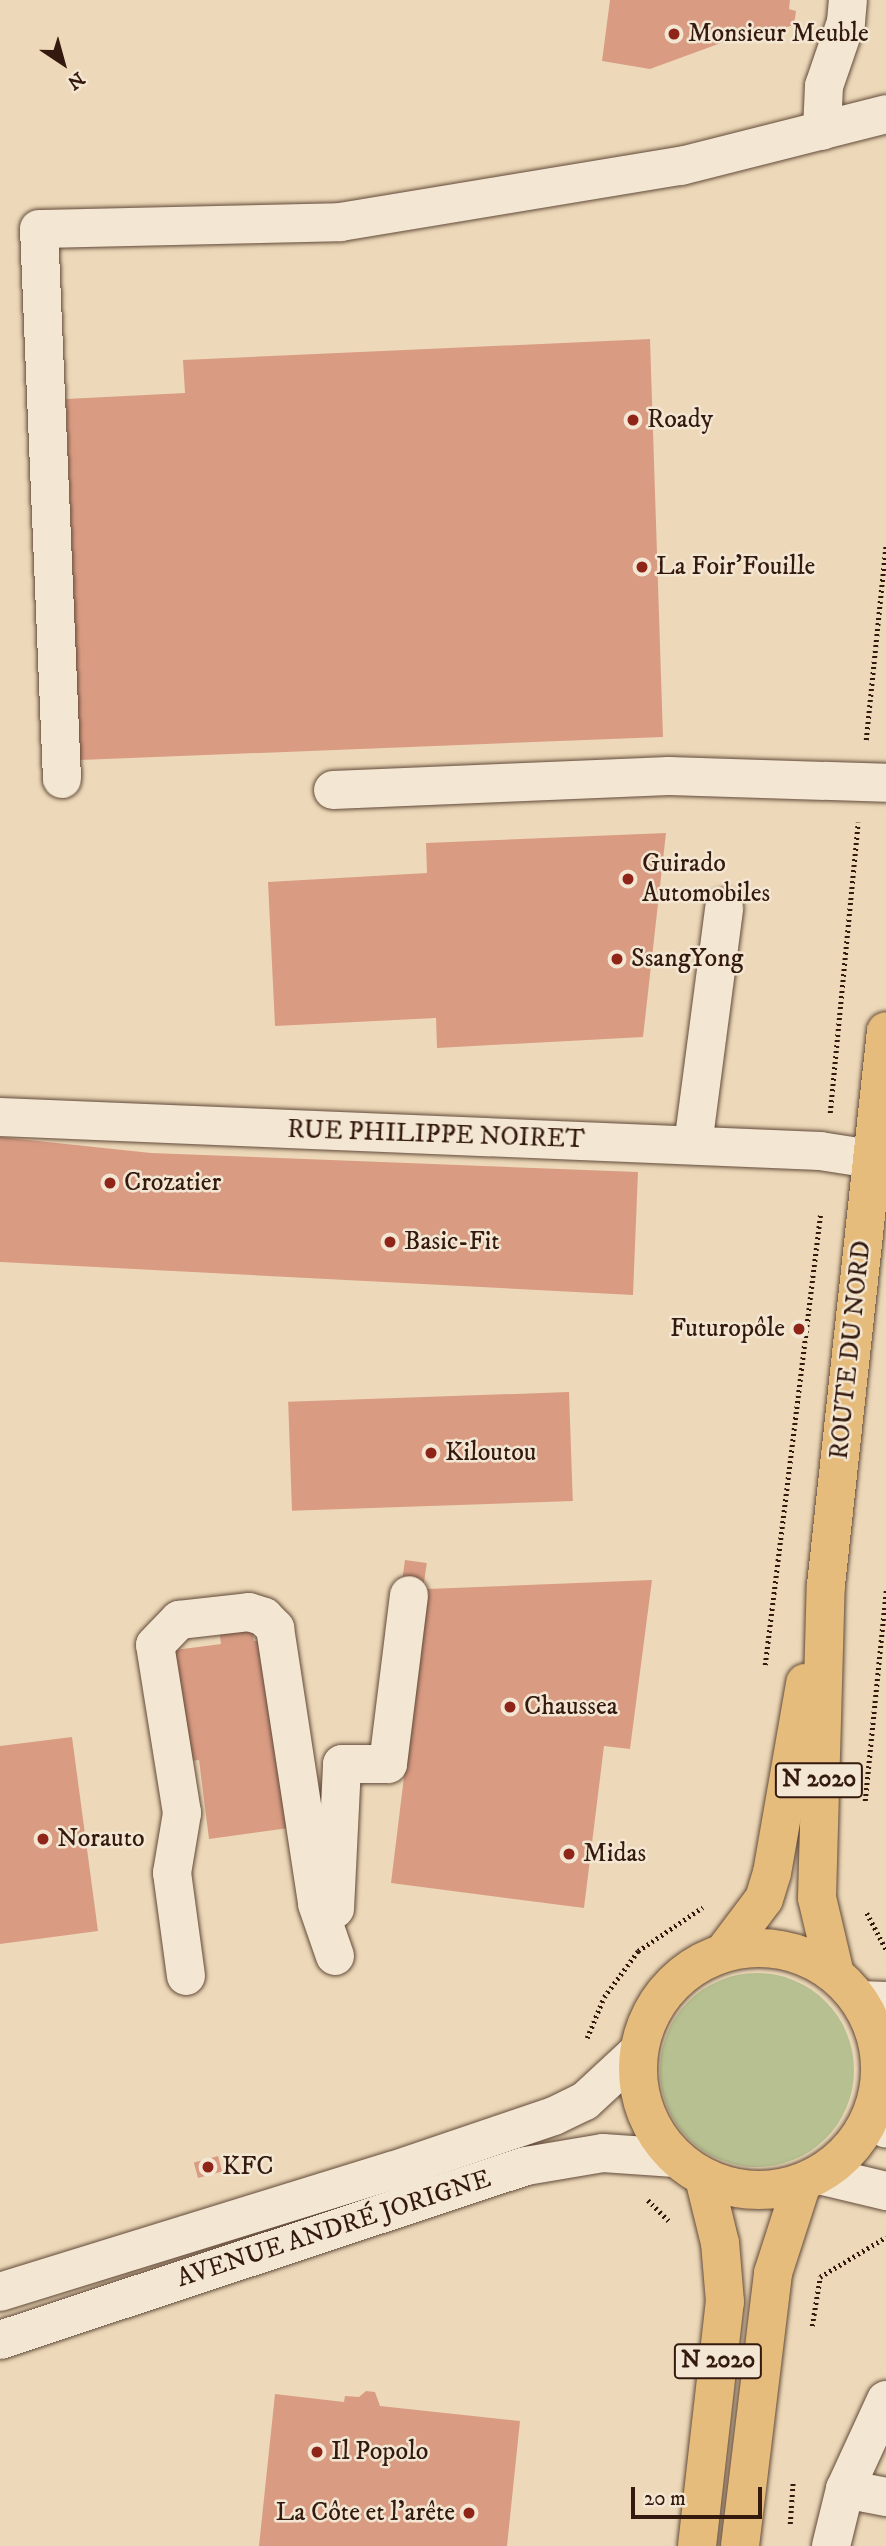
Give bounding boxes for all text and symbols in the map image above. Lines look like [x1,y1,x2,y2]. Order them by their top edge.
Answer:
place label: Monsieur Meuble [688,18,869,50]
marker: Monsieur Meuble [666,26,682,42]
north arrow [28,28,98,98]
text: N [63,66,89,94]
place label: Roady [647,404,713,436]
marker: Roady [625,412,641,428]
place label: La Foir'Fouille [656,551,815,583]
marker: La Foir'Fouille [634,559,650,575]
place label: Guirado Automobiles [642,848,770,910]
marker: Guirado Automobiles [620,871,636,887]
place label: SsangYong [631,943,743,975]
marker: SsangYong [609,951,625,967]
street label: RUE PHILIPPE NOIRET [287,1114,585,1156]
place label: Crozatier [124,1167,221,1199]
marker: Crozatier [102,1175,118,1191]
place label: Basic-Fit [404,1226,499,1258]
marker: Basic-Fit [382,1234,398,1250]
street label: ROUTE DU NORD [824,1239,878,1461]
place label: Futuropôle [670,1313,785,1345]
marker: Futuropôle [791,1321,807,1337]
place label: Kiloutou [445,1437,536,1469]
marker: Kiloutou [423,1445,439,1461]
place label: Chaussea [524,1691,618,1723]
marker: Chaussea [502,1699,518,1715]
road number: N 2020 [774,1760,864,1800]
place label: Norauto [57,1823,145,1855]
marker: Norauto [35,1831,51,1847]
place label: Midas [583,1838,646,1870]
marker: Midas [561,1846,577,1862]
place label: KFC [222,2151,273,2183]
marker: KFC [200,2159,216,2175]
street label: AVENUE ANDRÉ JORIGNE [173,2163,495,2295]
road number: N 2020 [672,2340,764,2382]
place label: Il Popolo [331,2436,428,2468]
marker: Il Popolo [309,2444,325,2460]
scale bar [634,2472,765,2516]
text: 20 m [644,2486,686,2512]
place label: La Côte et l'arête [276,2497,455,2529]
marker: La Côte et l'arête [461,2505,477,2521]

